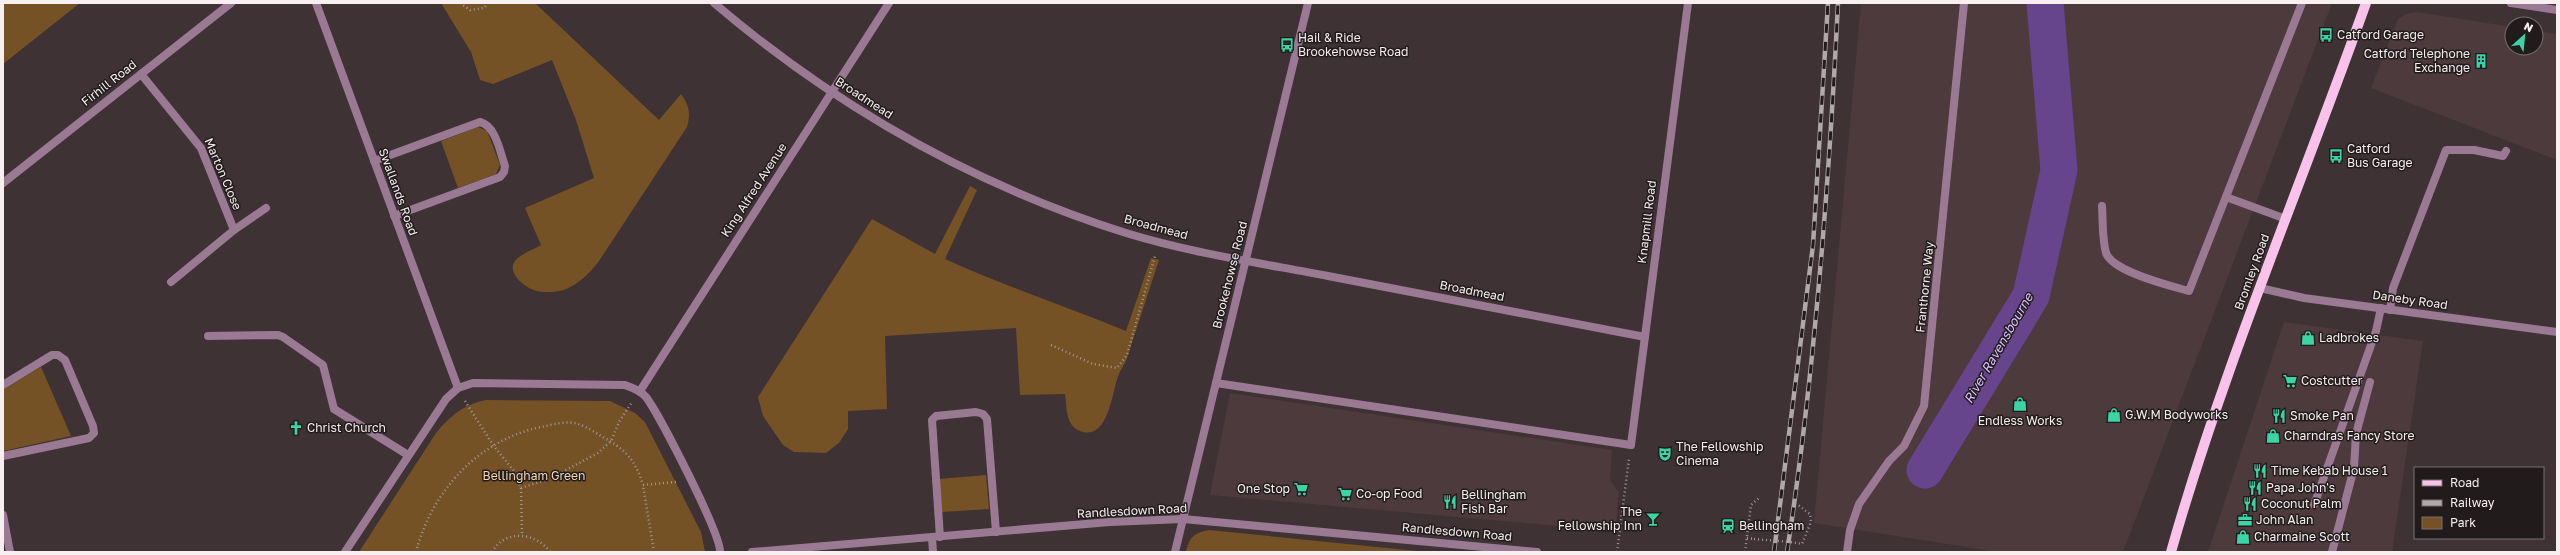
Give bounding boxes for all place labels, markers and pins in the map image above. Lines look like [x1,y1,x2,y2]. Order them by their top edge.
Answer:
bus stop icon: Catford Garage [2318,27,2334,43]
place label: Catford Garage [2337,27,2424,42]
place label: Hail & Ride Brookehowse Road [1298,30,1408,59]
bus stop icon: Hail & Ride Brookehowse Road [1279,37,1295,53]
place label: Catford Telephone Exchange [2364,46,2470,75]
building icon: Catford Telephone Exchange [2473,53,2489,69]
place label: Catford Bus Garage [2347,141,2413,170]
bus stop icon: Catford Bus Garage [2328,148,2344,164]
shop icon: Ladbrokes [2300,330,2316,346]
place label: Ladbrokes [2319,330,2379,345]
supermarket icon: Costcutter [2282,373,2298,389]
place label: Costcutter [2301,373,2363,388]
shop icon: Endless Works [2012,396,2028,412]
shop icon: G.W.M Bodyworks [2106,407,2122,423]
place label: G.W.M Bodyworks [2125,407,2228,422]
restaurant icon: Smoke Pan [2271,408,2287,424]
place label: Smoke Pan [2290,408,2354,423]
place label: Endless Works [1978,413,2062,428]
church icon: Christ Church [288,420,304,436]
place label: Christ Church [307,420,386,435]
shop icon: Charndras Fancy Store [2265,428,2281,444]
place label: Charndras Fancy Store [2284,428,2415,443]
place label: The Fellowship Cinema [1676,439,1763,468]
theatre icon: The Fellowship Cinema [1657,446,1673,462]
restaurant icon: Time Kebab House 1 [2252,463,2268,479]
place label: Time Kebab House 1 [2271,463,2388,478]
restaurant icon: Papa John's [2247,480,2263,496]
place label: Papa John's [2266,480,2335,495]
place label: One Stop [1237,481,1290,496]
supermarket icon: One Stop [1293,481,1309,497]
supermarket icon: Co-op Food [1337,486,1353,502]
place label: Co-op Food [1356,486,1422,501]
place label: Bellingham Fish Bar [1461,487,1526,516]
restaurant icon: Bellingham Fish Bar [1442,494,1458,510]
restaurant icon: Coconut Palm [2242,496,2258,512]
place label: Coconut Palm [2261,496,2342,511]
place label: The Fellowship Inn [1558,504,1642,533]
bar icon: The Fellowship Inn [1645,511,1661,527]
office icon: John Alan [2237,512,2253,528]
place label: John Alan [2256,512,2313,527]
station icon: Bellingham [1720,518,1736,534]
place label: Bellingham [1739,518,1804,533]
shop icon: Charmaine Scott [2235,529,2251,545]
place label: Charmaine Scott [2254,529,2350,544]

